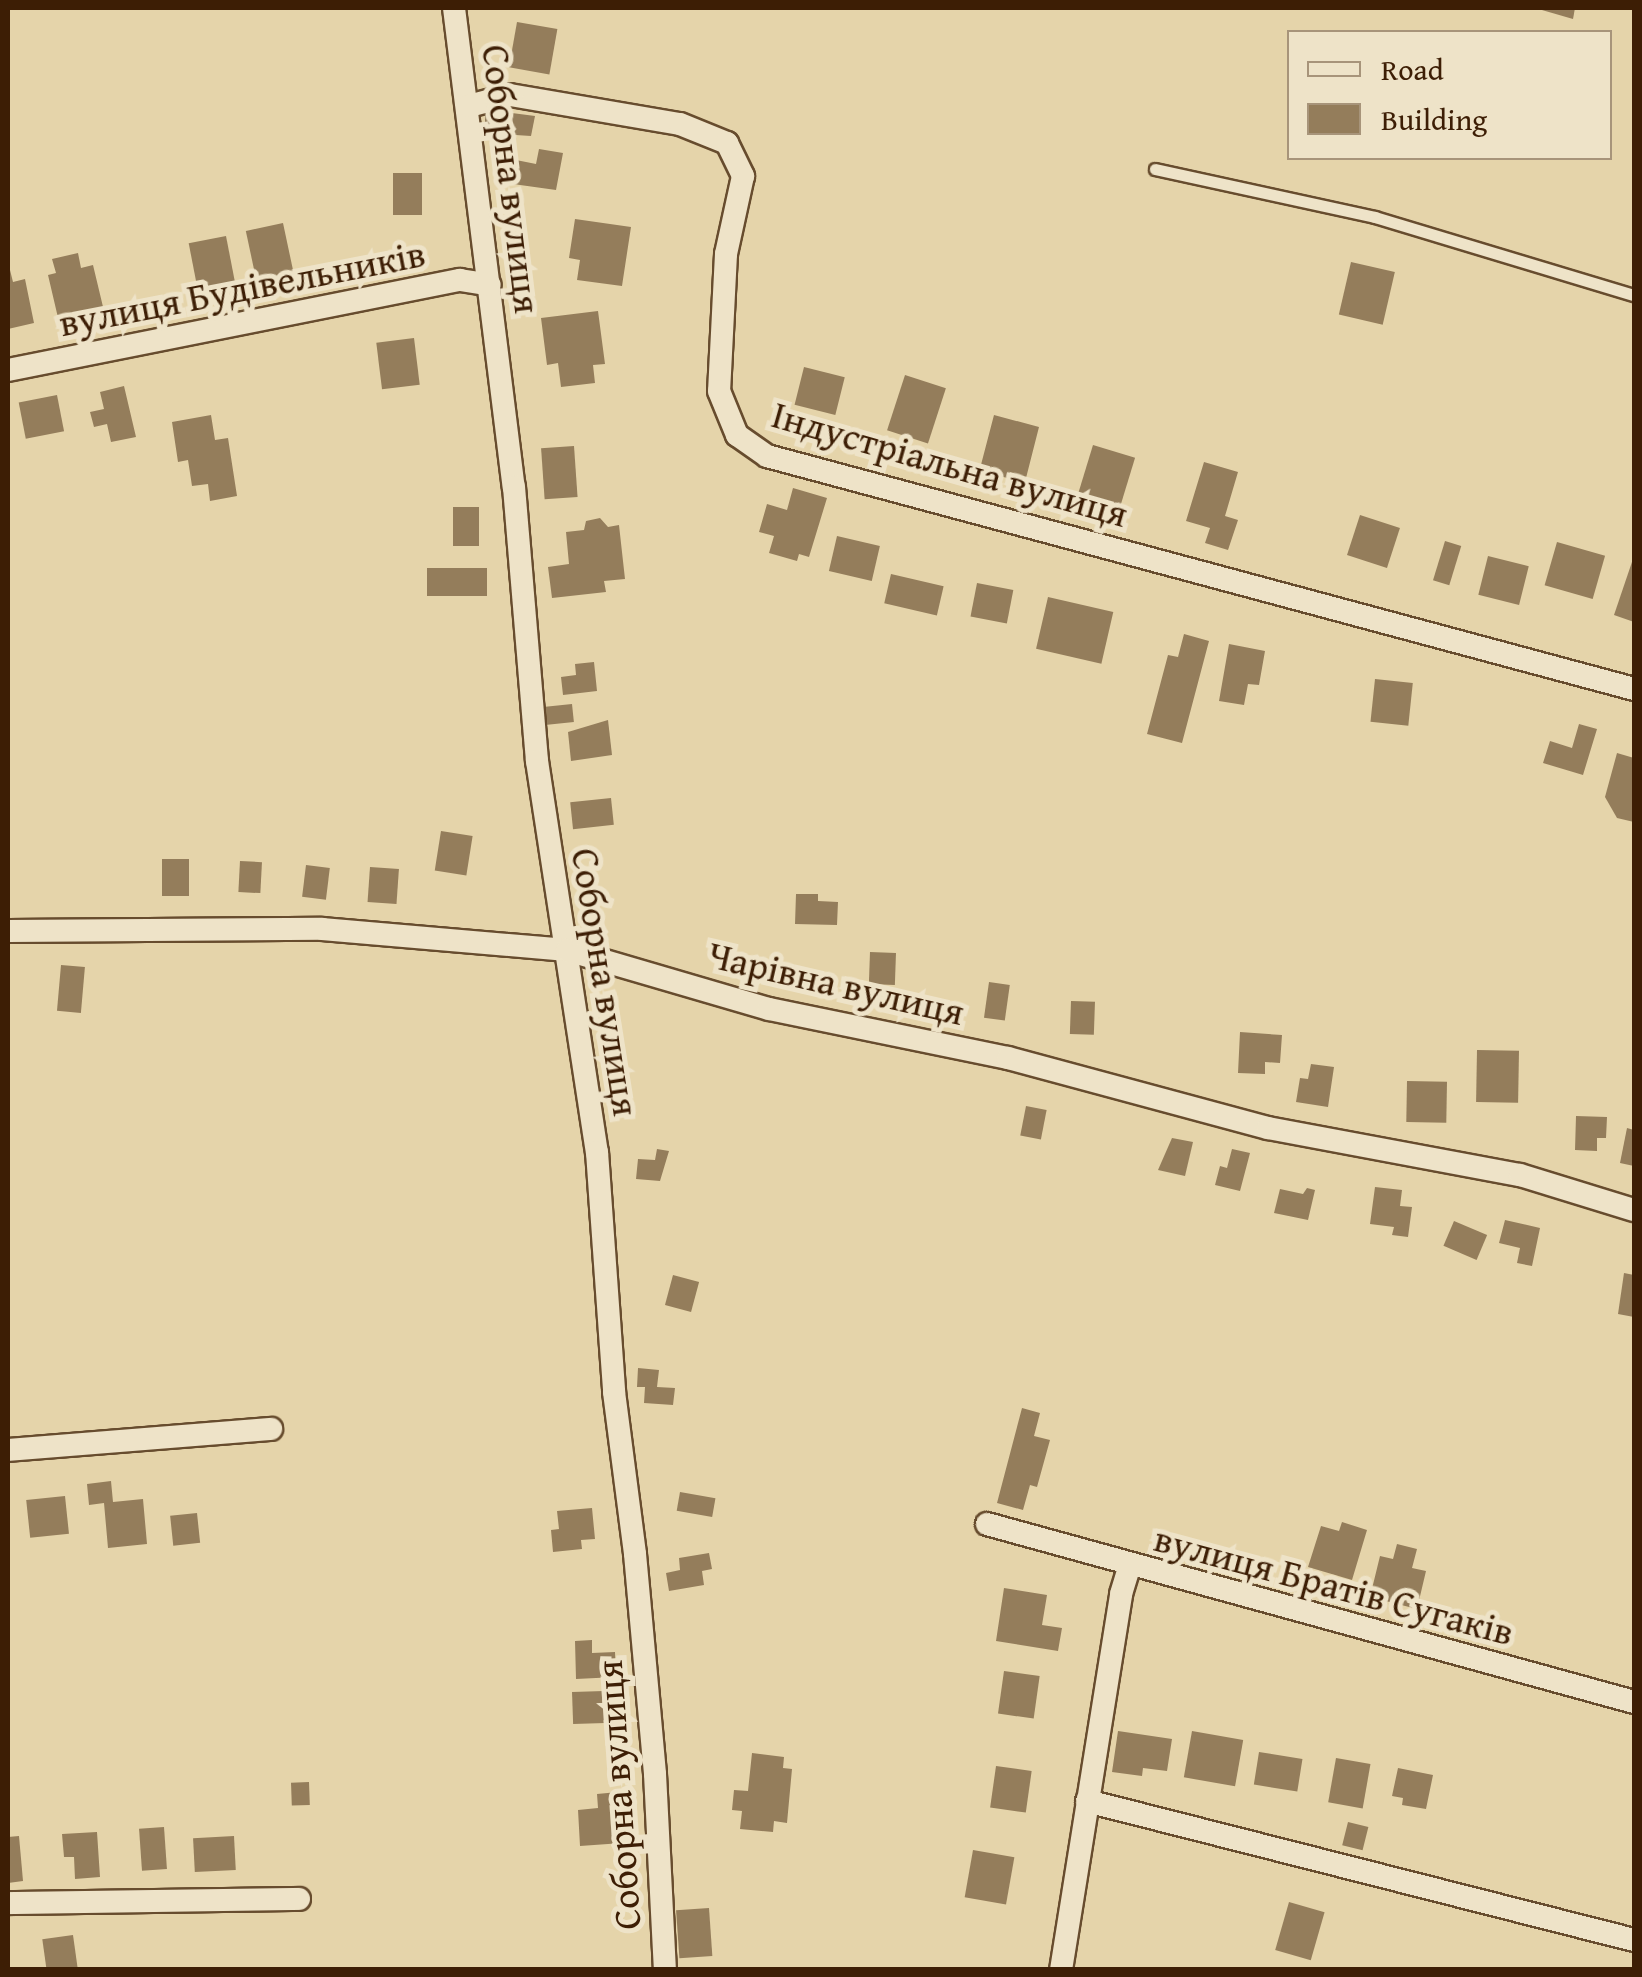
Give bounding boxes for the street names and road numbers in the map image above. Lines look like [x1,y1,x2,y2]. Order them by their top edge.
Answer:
street label: Соборна вулиця [473,42,551,316]
street label: вулиця Будівельників [55,230,429,346]
street label: Індустріальна вулиця [767,391,1133,537]
street label: Соборна вулиця [562,845,650,1119]
street label: Чарівна вулиця [703,931,969,1035]
street label: вулиця Братів Сугаків [1149,1515,1519,1655]
street label: Соборна вулиця [586,1659,650,1931]

